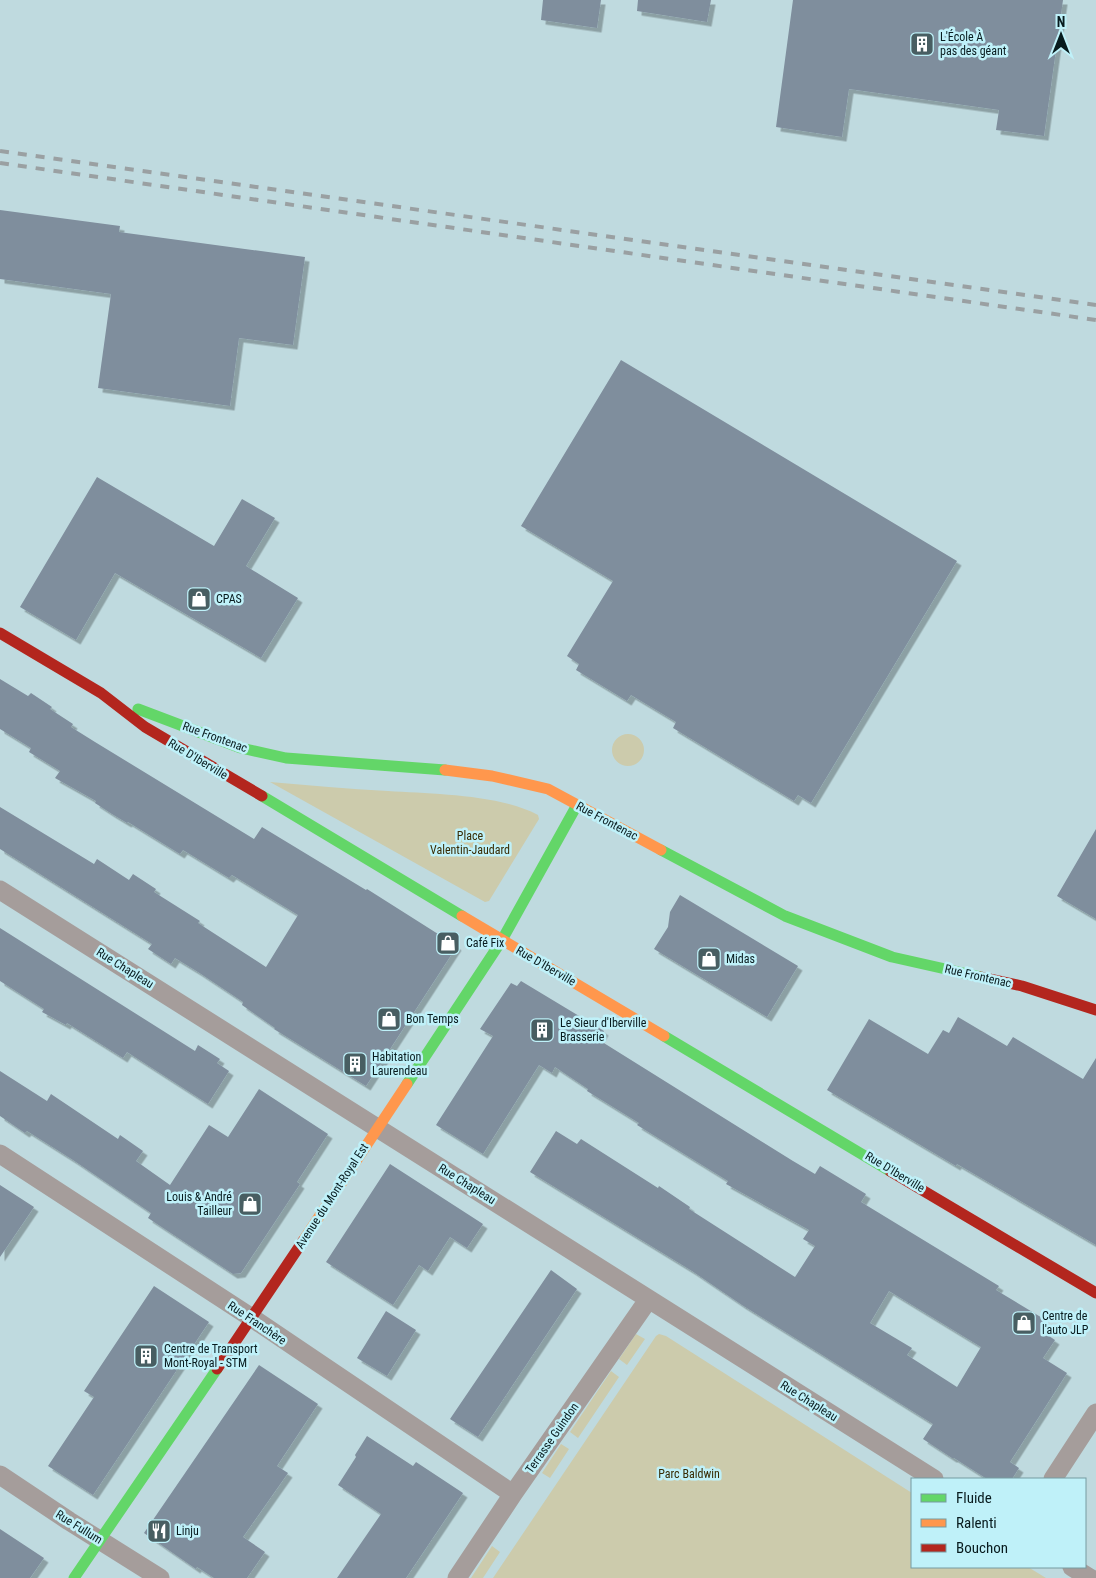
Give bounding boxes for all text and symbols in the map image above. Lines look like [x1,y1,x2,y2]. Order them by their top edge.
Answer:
north arrow [1036,10,1086,60]
text: N [1057,14,1065,30]
place label: L'École À pas des géant [940,29,1007,58]
building icon: L'École À pas des géant [909,31,935,57]
shop icon: CPAS [186,586,212,612]
place label: CPAS [216,592,242,606]
street label: Rue Frontenac [181,719,250,755]
street label: Rue D'Iberville [166,736,231,782]
street label: Rue Frontenac [574,799,641,843]
park label: Place Valentin-Jaudard [430,829,510,857]
shop icon: Café Fix [435,930,461,956]
place label: Café Fix [466,936,504,950]
street label: Rue D'Iberville [514,943,579,989]
street label: Rue Chapleau [94,945,156,991]
shop icon: Midas [696,946,722,972]
place label: Midas [726,952,755,966]
street label: Rue Frontenac [943,962,1013,991]
shop icon: Bon Temps [376,1006,402,1032]
place label: Bon Temps [406,1012,459,1026]
place label: Le Sieur d'Iberville Brasserie [560,1016,647,1044]
building icon: Le Sieur d'Iberville Brasserie [529,1017,555,1043]
place label: Habitation Laurendeau [372,1050,428,1078]
building icon: Habitation Laurendeau [342,1051,368,1077]
street label: Avenue du Mont-Royal Est [293,1140,372,1251]
street label: Rue D'Iberville [863,1149,928,1195]
street label: Rue Chapleau [436,1161,498,1207]
place label: Louis & André Tailleur [166,1190,232,1218]
shop icon: Louis & André Tailleur [237,1191,263,1217]
street label: Rue Franchère [225,1298,289,1348]
place label: Centre de l'auto JLP [1042,1309,1089,1337]
shop icon: Centre de l'auto JLP [1011,1310,1037,1336]
place label: Centre de Transport Mont-Royal - STM [164,1342,258,1370]
building icon: Centre de Transport Mont-Royal - STM [133,1343,159,1369]
street label: Rue Chapleau [778,1378,840,1424]
street label: Terrasse Guindon [523,1400,582,1476]
park label: Parc Baldwin [658,1467,720,1481]
legend [911,1478,1086,1568]
text: Fluide [956,1489,992,1507]
street label: Rue Fullum [53,1507,105,1547]
text: Ralenti [956,1514,997,1532]
restaurant icon: Linju [146,1518,172,1544]
place label: Linju [176,1524,199,1538]
text: Bouchon [956,1539,1008,1557]

